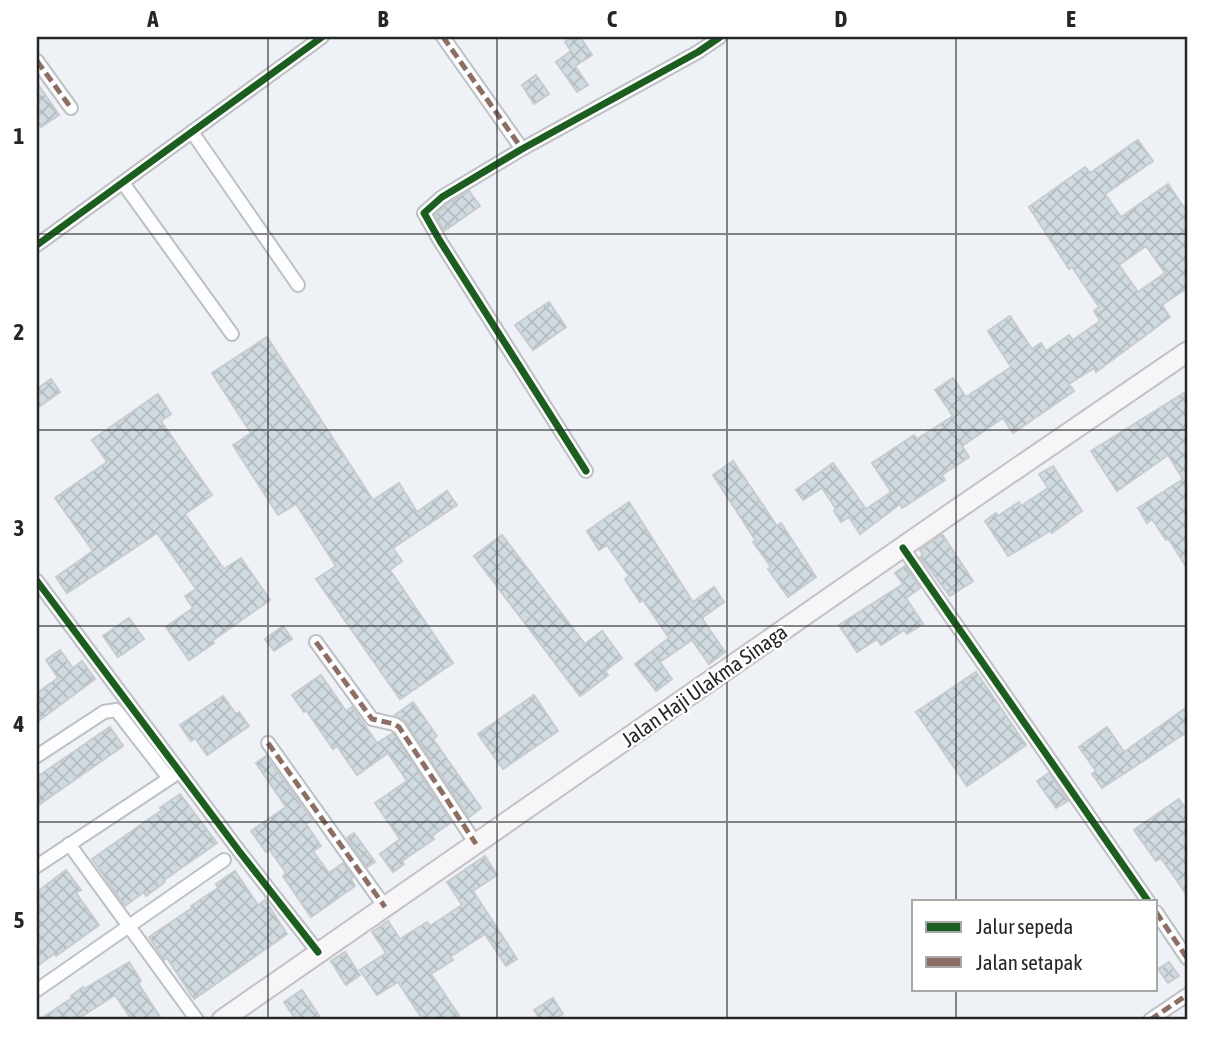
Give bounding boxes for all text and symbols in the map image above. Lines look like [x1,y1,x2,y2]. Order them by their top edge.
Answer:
text: A [146,6,159,32]
text: B [378,6,389,32]
text: C [607,6,618,32]
text: D [835,6,848,32]
text: E [1066,6,1076,32]
text: 1 [14,123,25,149]
text: 2 [14,319,24,345]
text: 3 [14,515,24,541]
street label: Jalan Haji Ulakma Sinaga [617,619,791,751]
text: 4 [13,711,25,737]
legend [912,900,1158,990]
text: 5 [14,907,25,933]
text: Jalur sepeda [976,914,1073,938]
text: Jalan setapak [976,950,1083,974]

